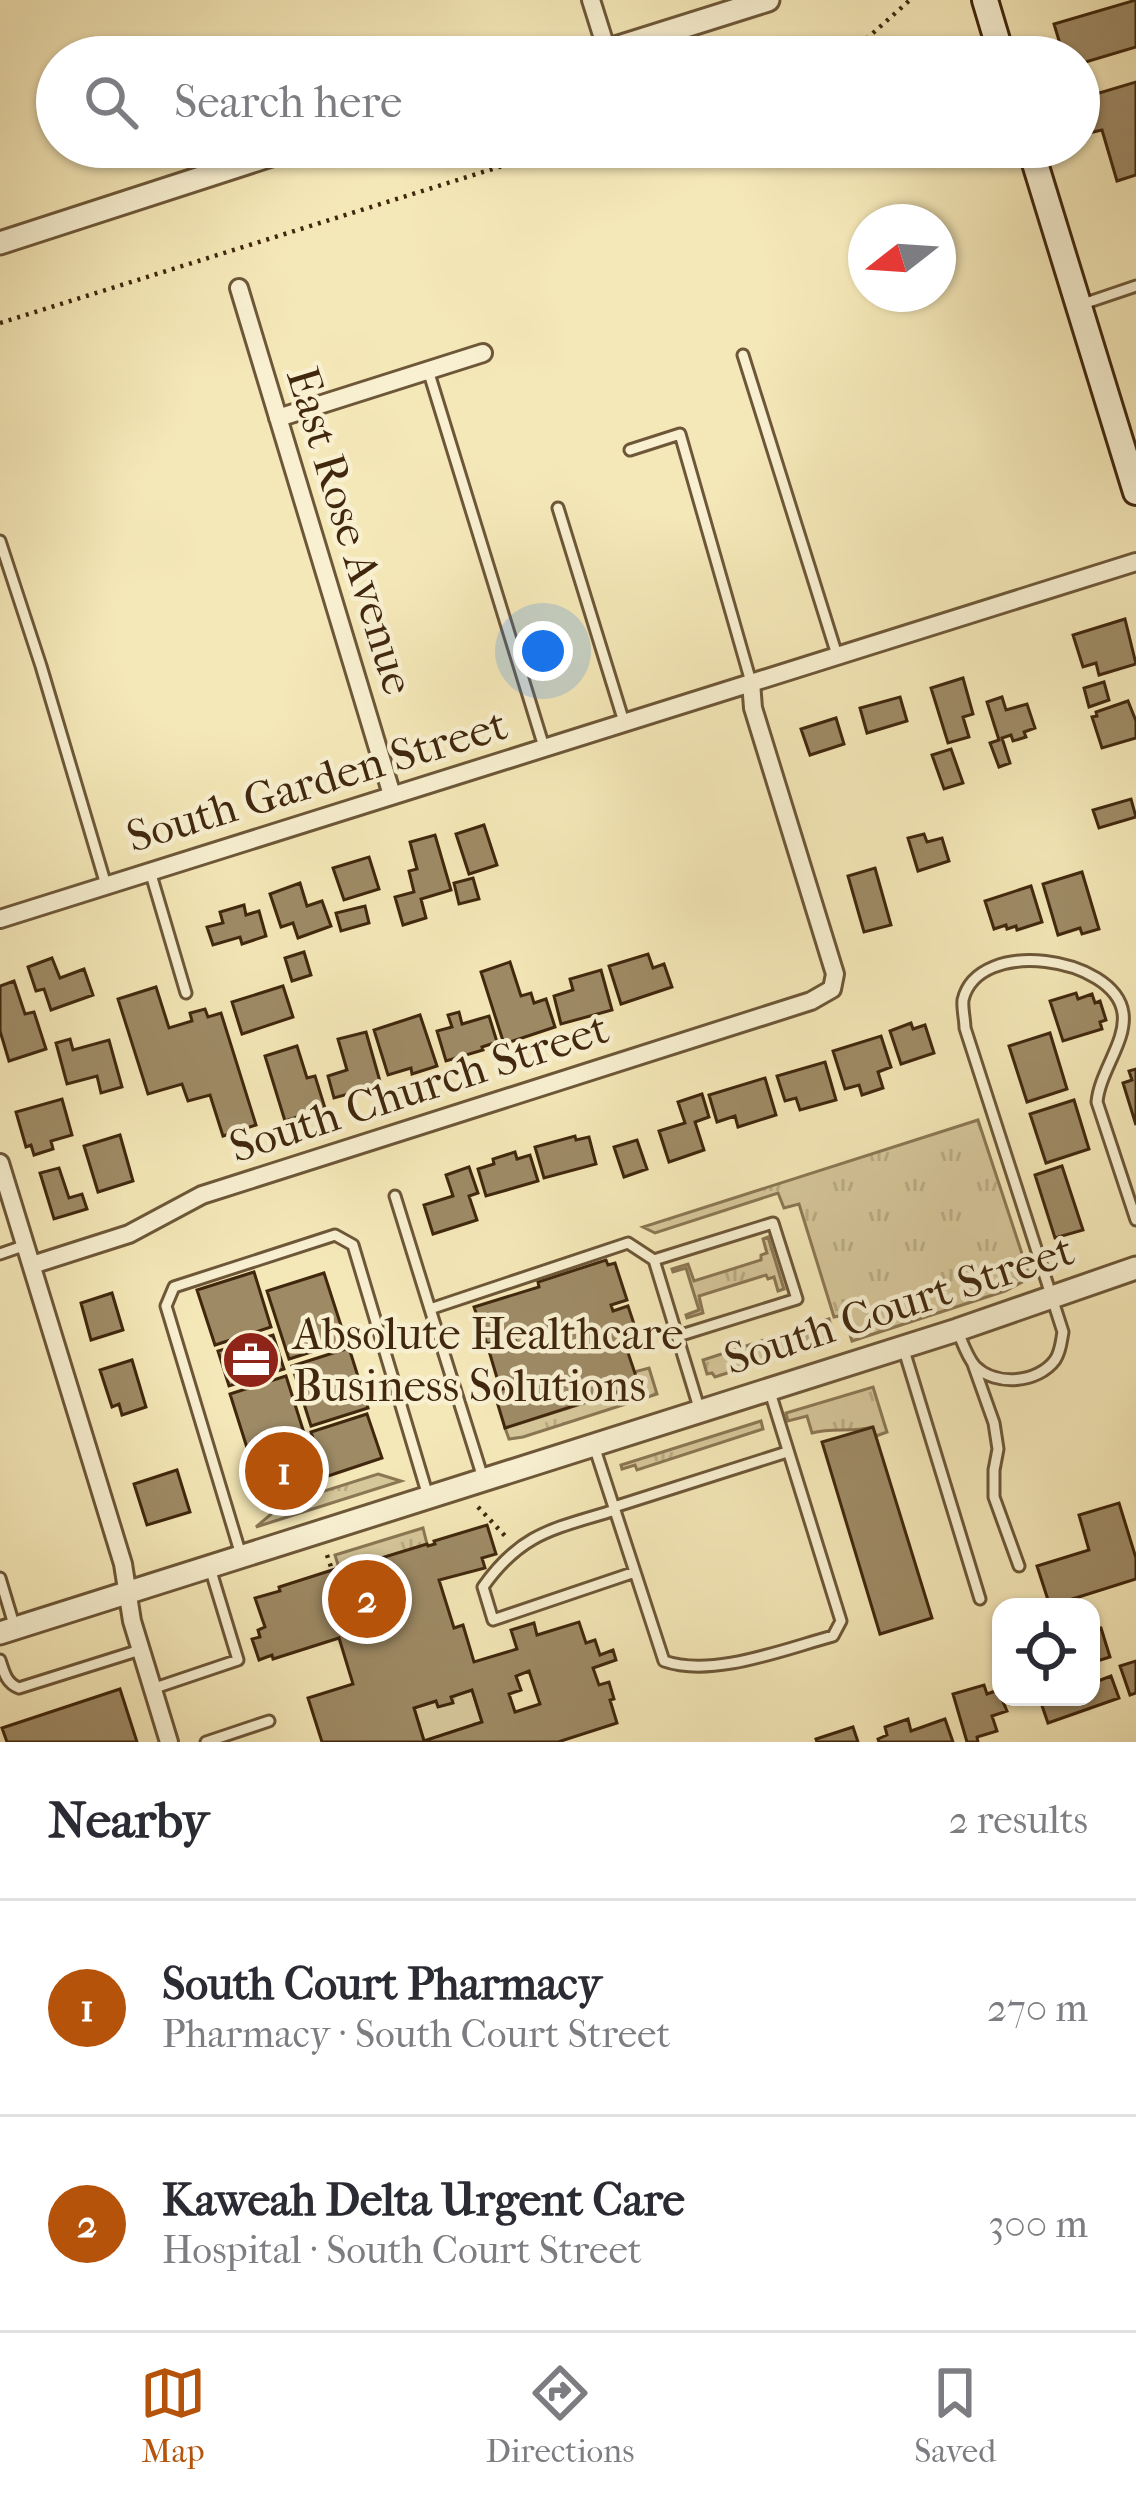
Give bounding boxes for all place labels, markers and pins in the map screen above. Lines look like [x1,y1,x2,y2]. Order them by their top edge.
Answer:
place label: Absolute Healthcare Business Solutions [291,1308,683,1413]
office icon: Absolute Healthcare Business Solutions [220,1329,282,1391]
pin: 1 [245,1426,323,1516]
pin: 2 [328,1554,406,1644]

